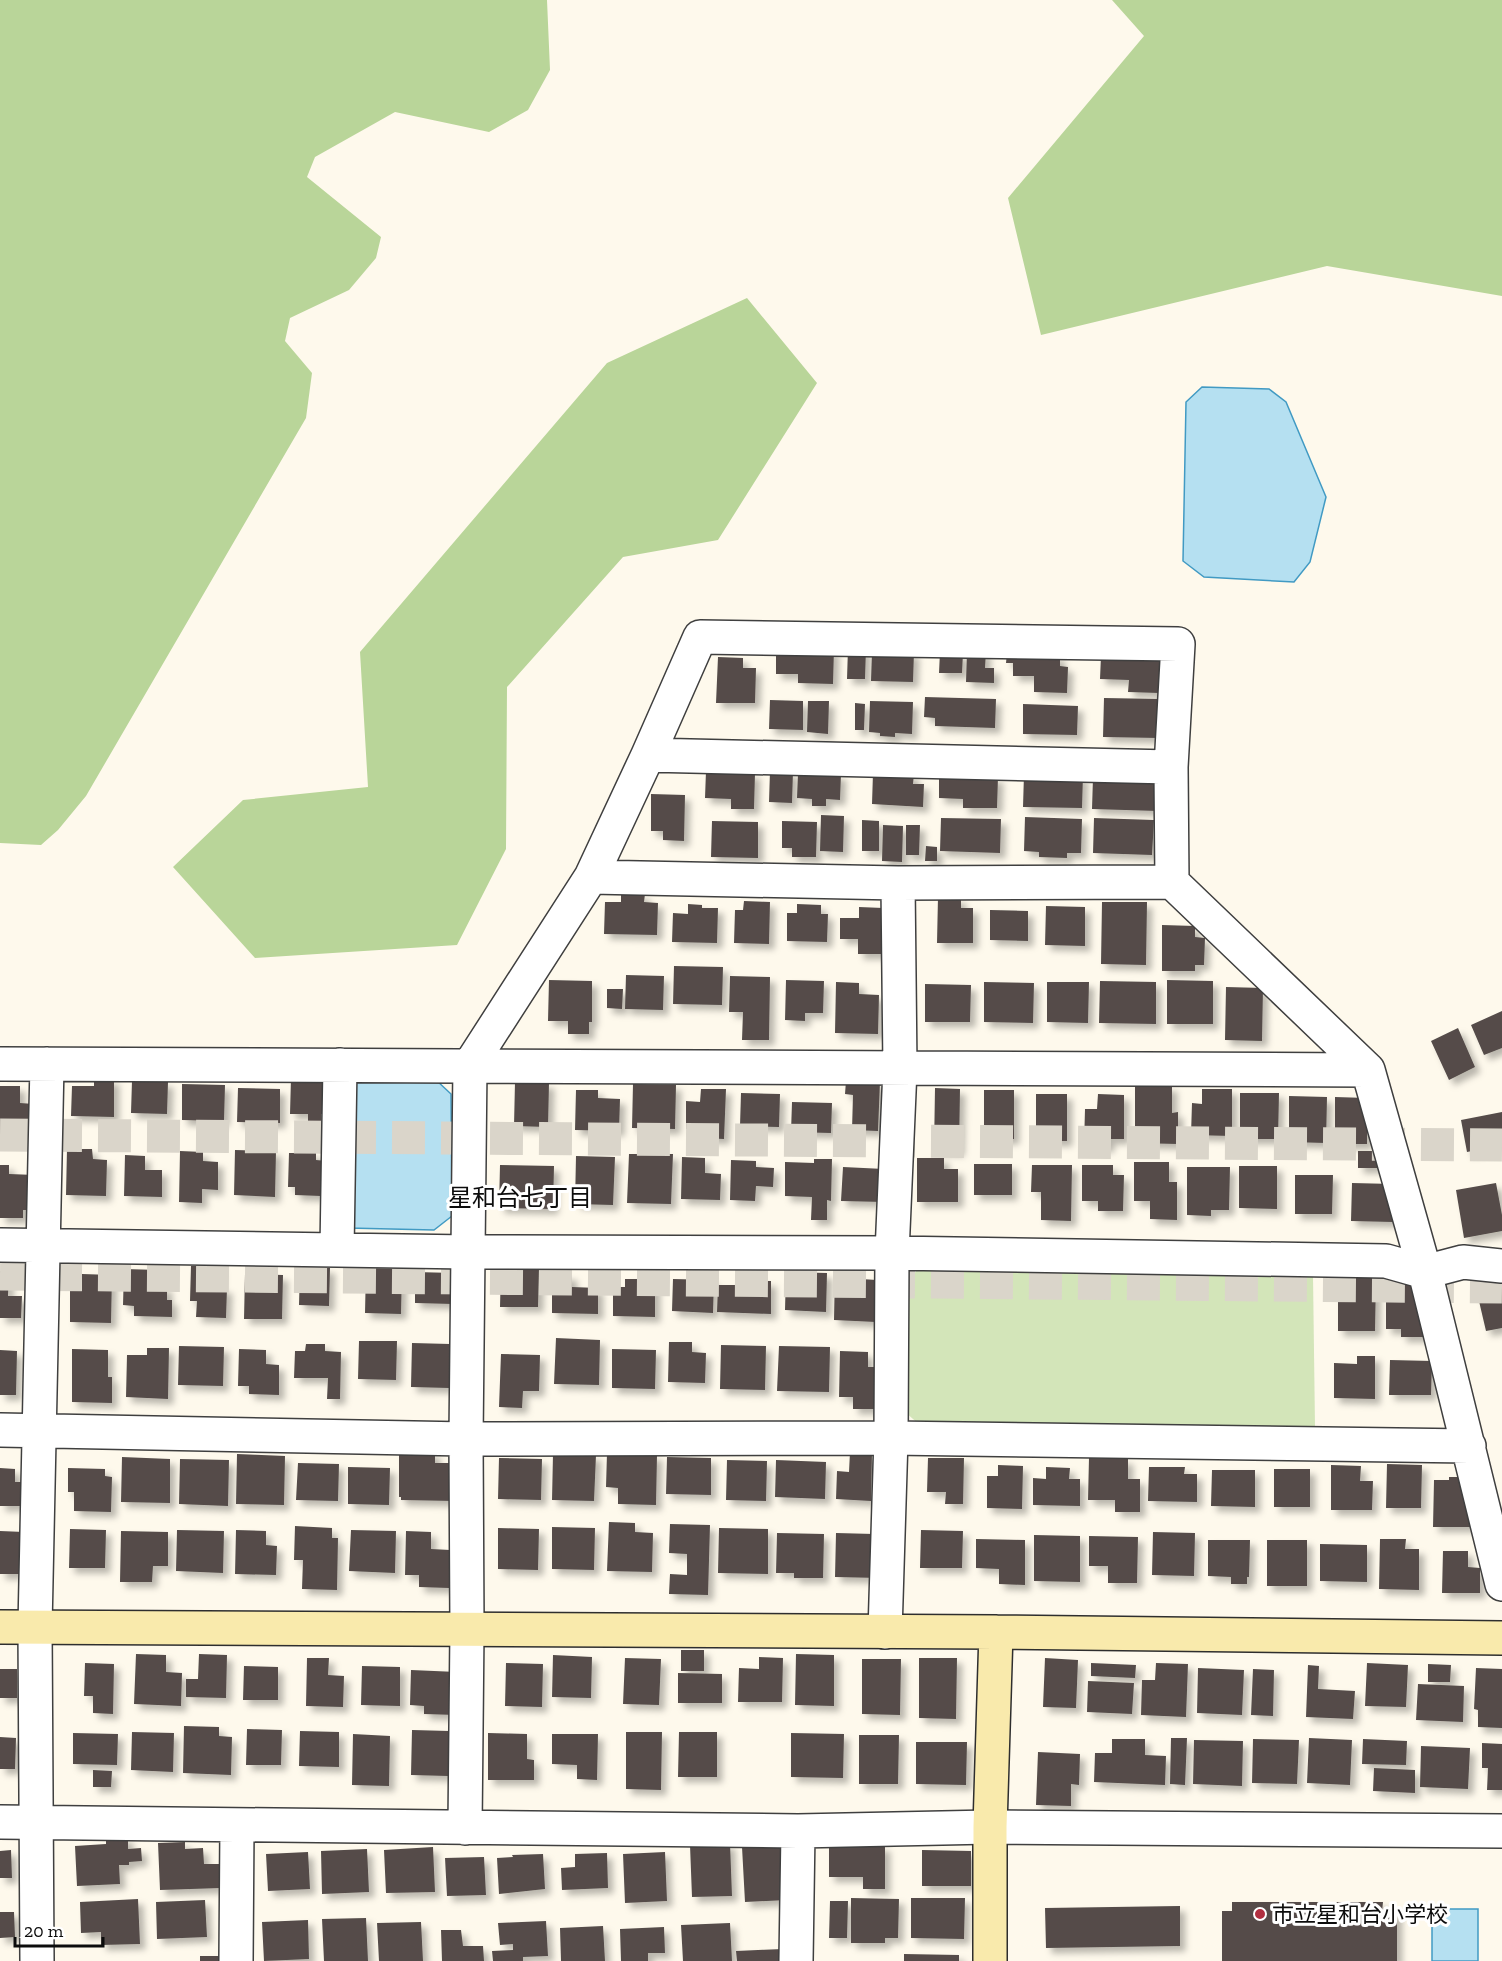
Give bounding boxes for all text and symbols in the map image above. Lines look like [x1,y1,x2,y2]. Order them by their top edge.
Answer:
district label: 星和台七丁目 [448,1183,592,1212]
place label: 市立星和台小学校 [1272,1901,1448,1928]
marker: 市立星和台小学校 [1253,1907,1267,1921]
scale bar [15,1910,104,1948]
text: 20 m [24,1920,64,1942]

